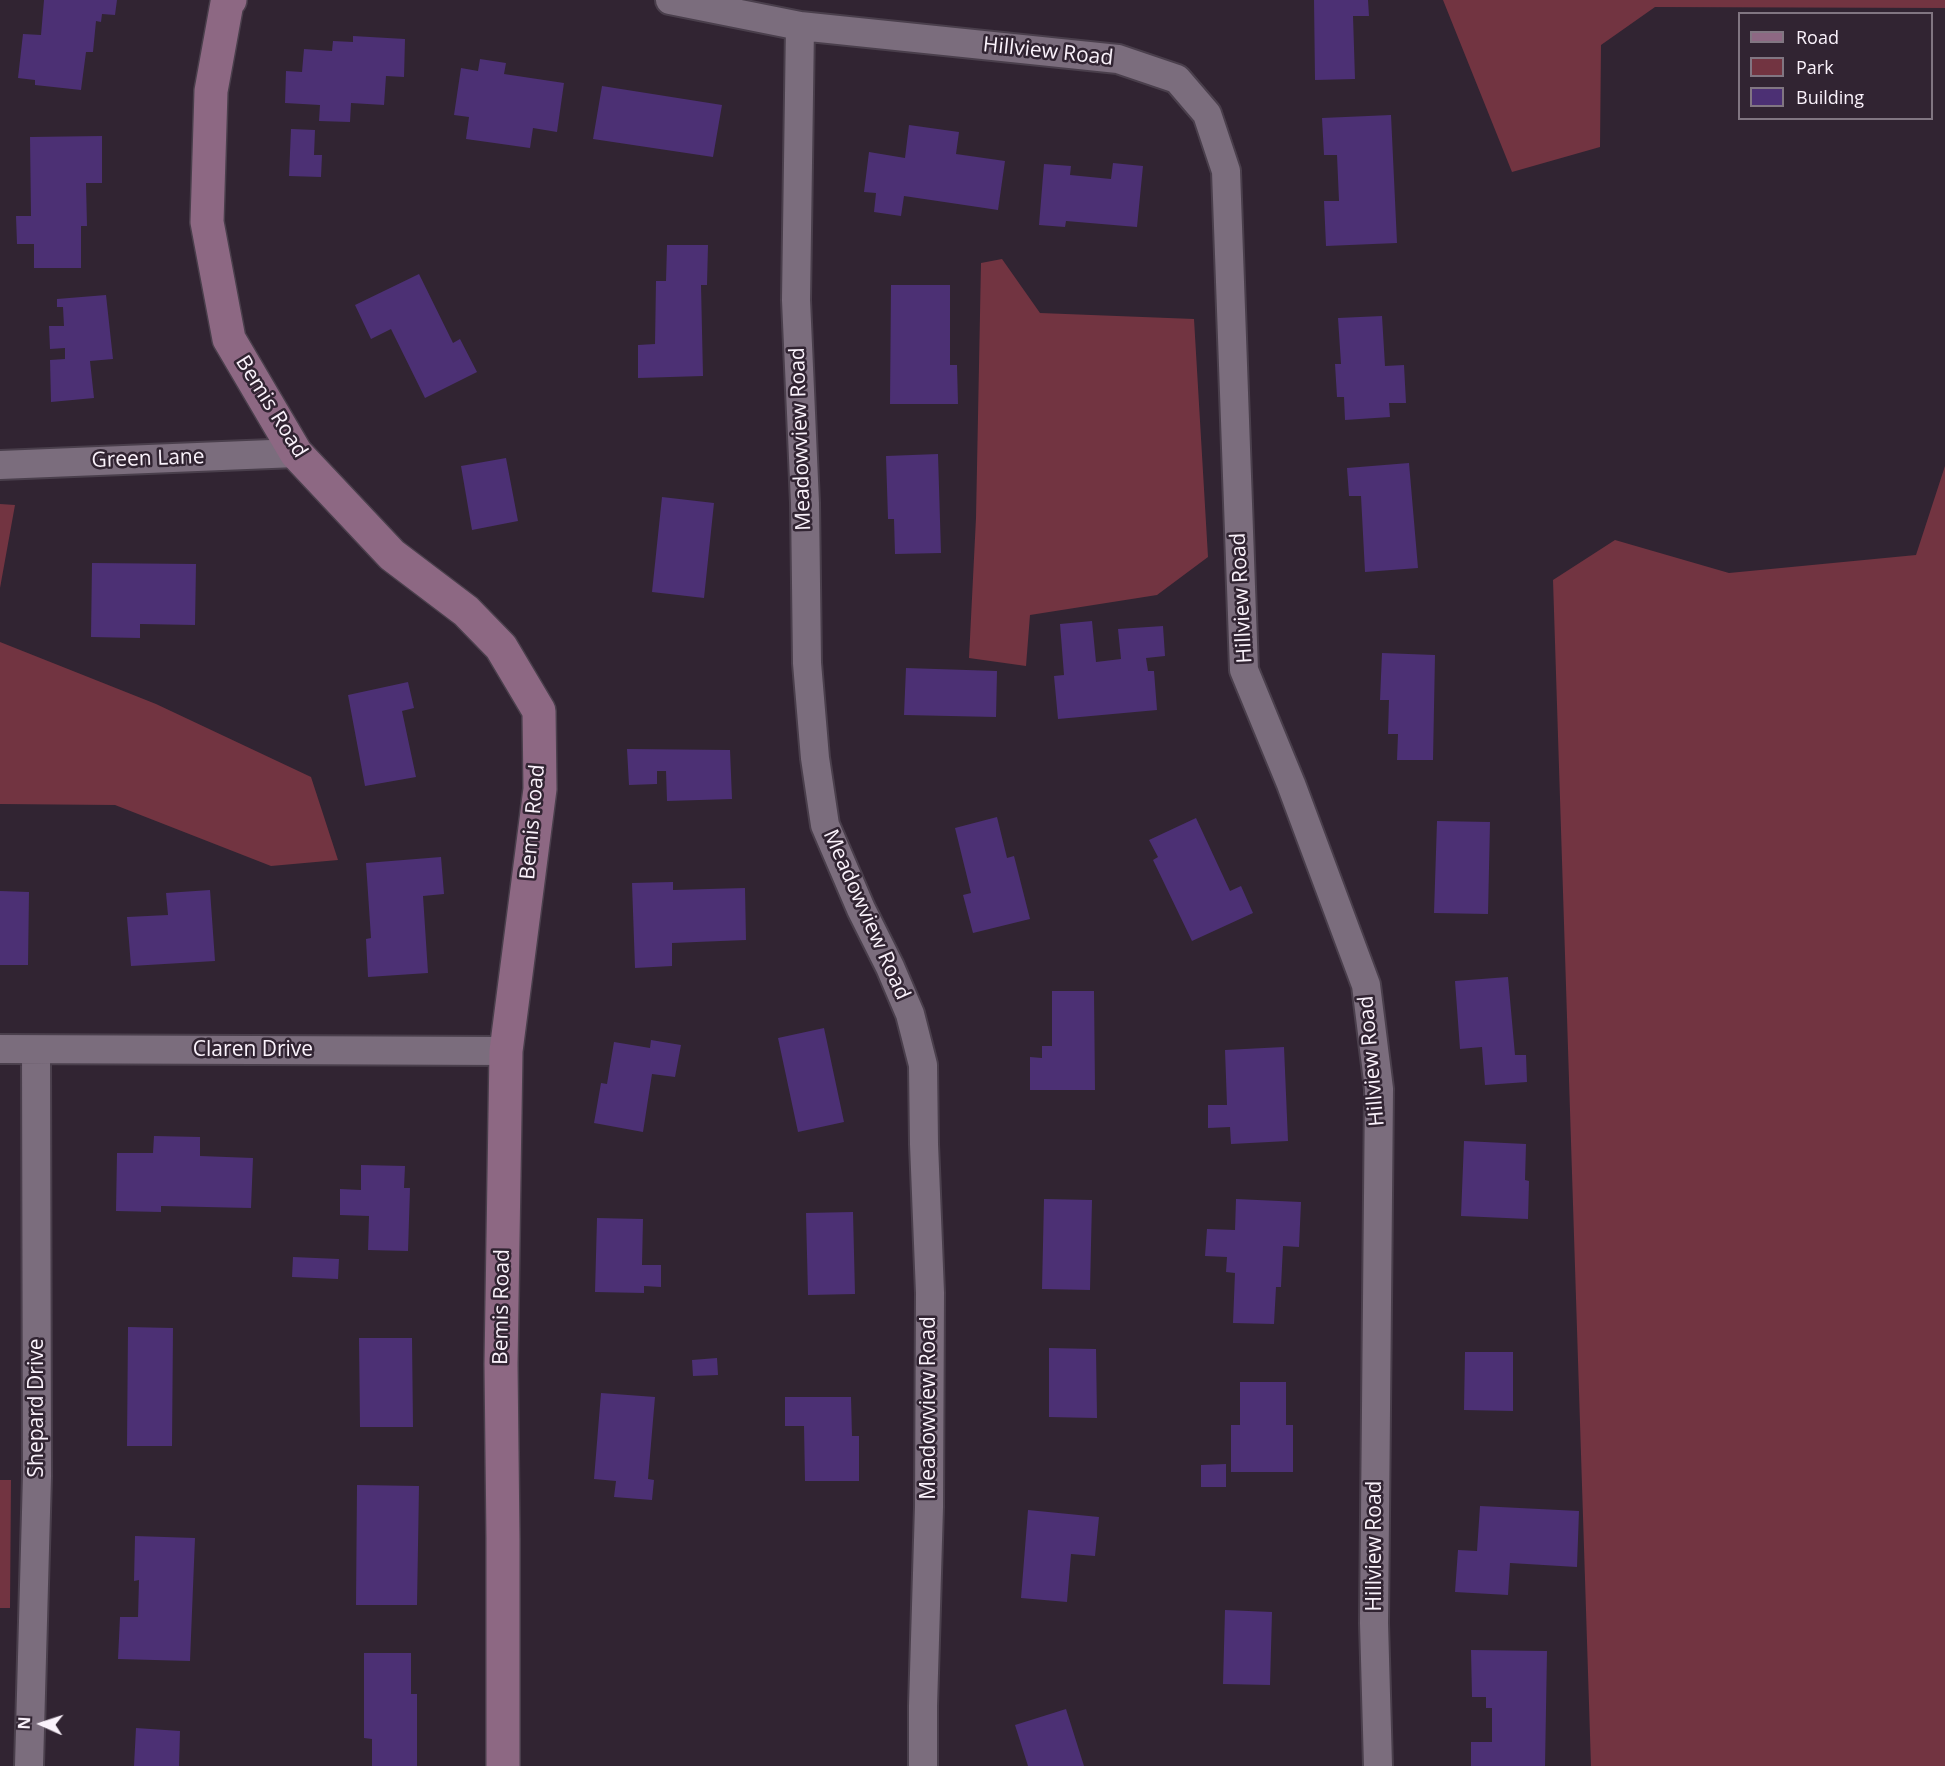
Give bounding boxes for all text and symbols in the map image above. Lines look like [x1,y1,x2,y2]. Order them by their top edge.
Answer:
legend [1738,12,1933,120]
text: Road [1796,25,1839,49]
street label: Hillview Road [982,33,1114,71]
text: Park [1796,55,1834,79]
text: Building [1796,85,1864,109]
street label: Meadowview Road [785,347,817,531]
street label: Bemis Road [230,351,312,463]
street label: Green Lane [91,444,205,474]
street label: Hillview Road [1226,532,1258,664]
street label: Bemis Road [515,763,551,881]
street label: Meadowview Road [817,826,915,1004]
street label: Hillview Road [1354,995,1390,1127]
street label: Claren Drive [193,1037,313,1063]
street label: Bemis Road [488,1249,516,1365]
street label: Meadowview Road [916,1316,942,1500]
street label: Shepard Drive [24,1339,50,1477]
street label: Hillview Road [1362,1481,1388,1611]
north arrow [12,1694,72,1754]
text: N [13,1716,35,1730]

